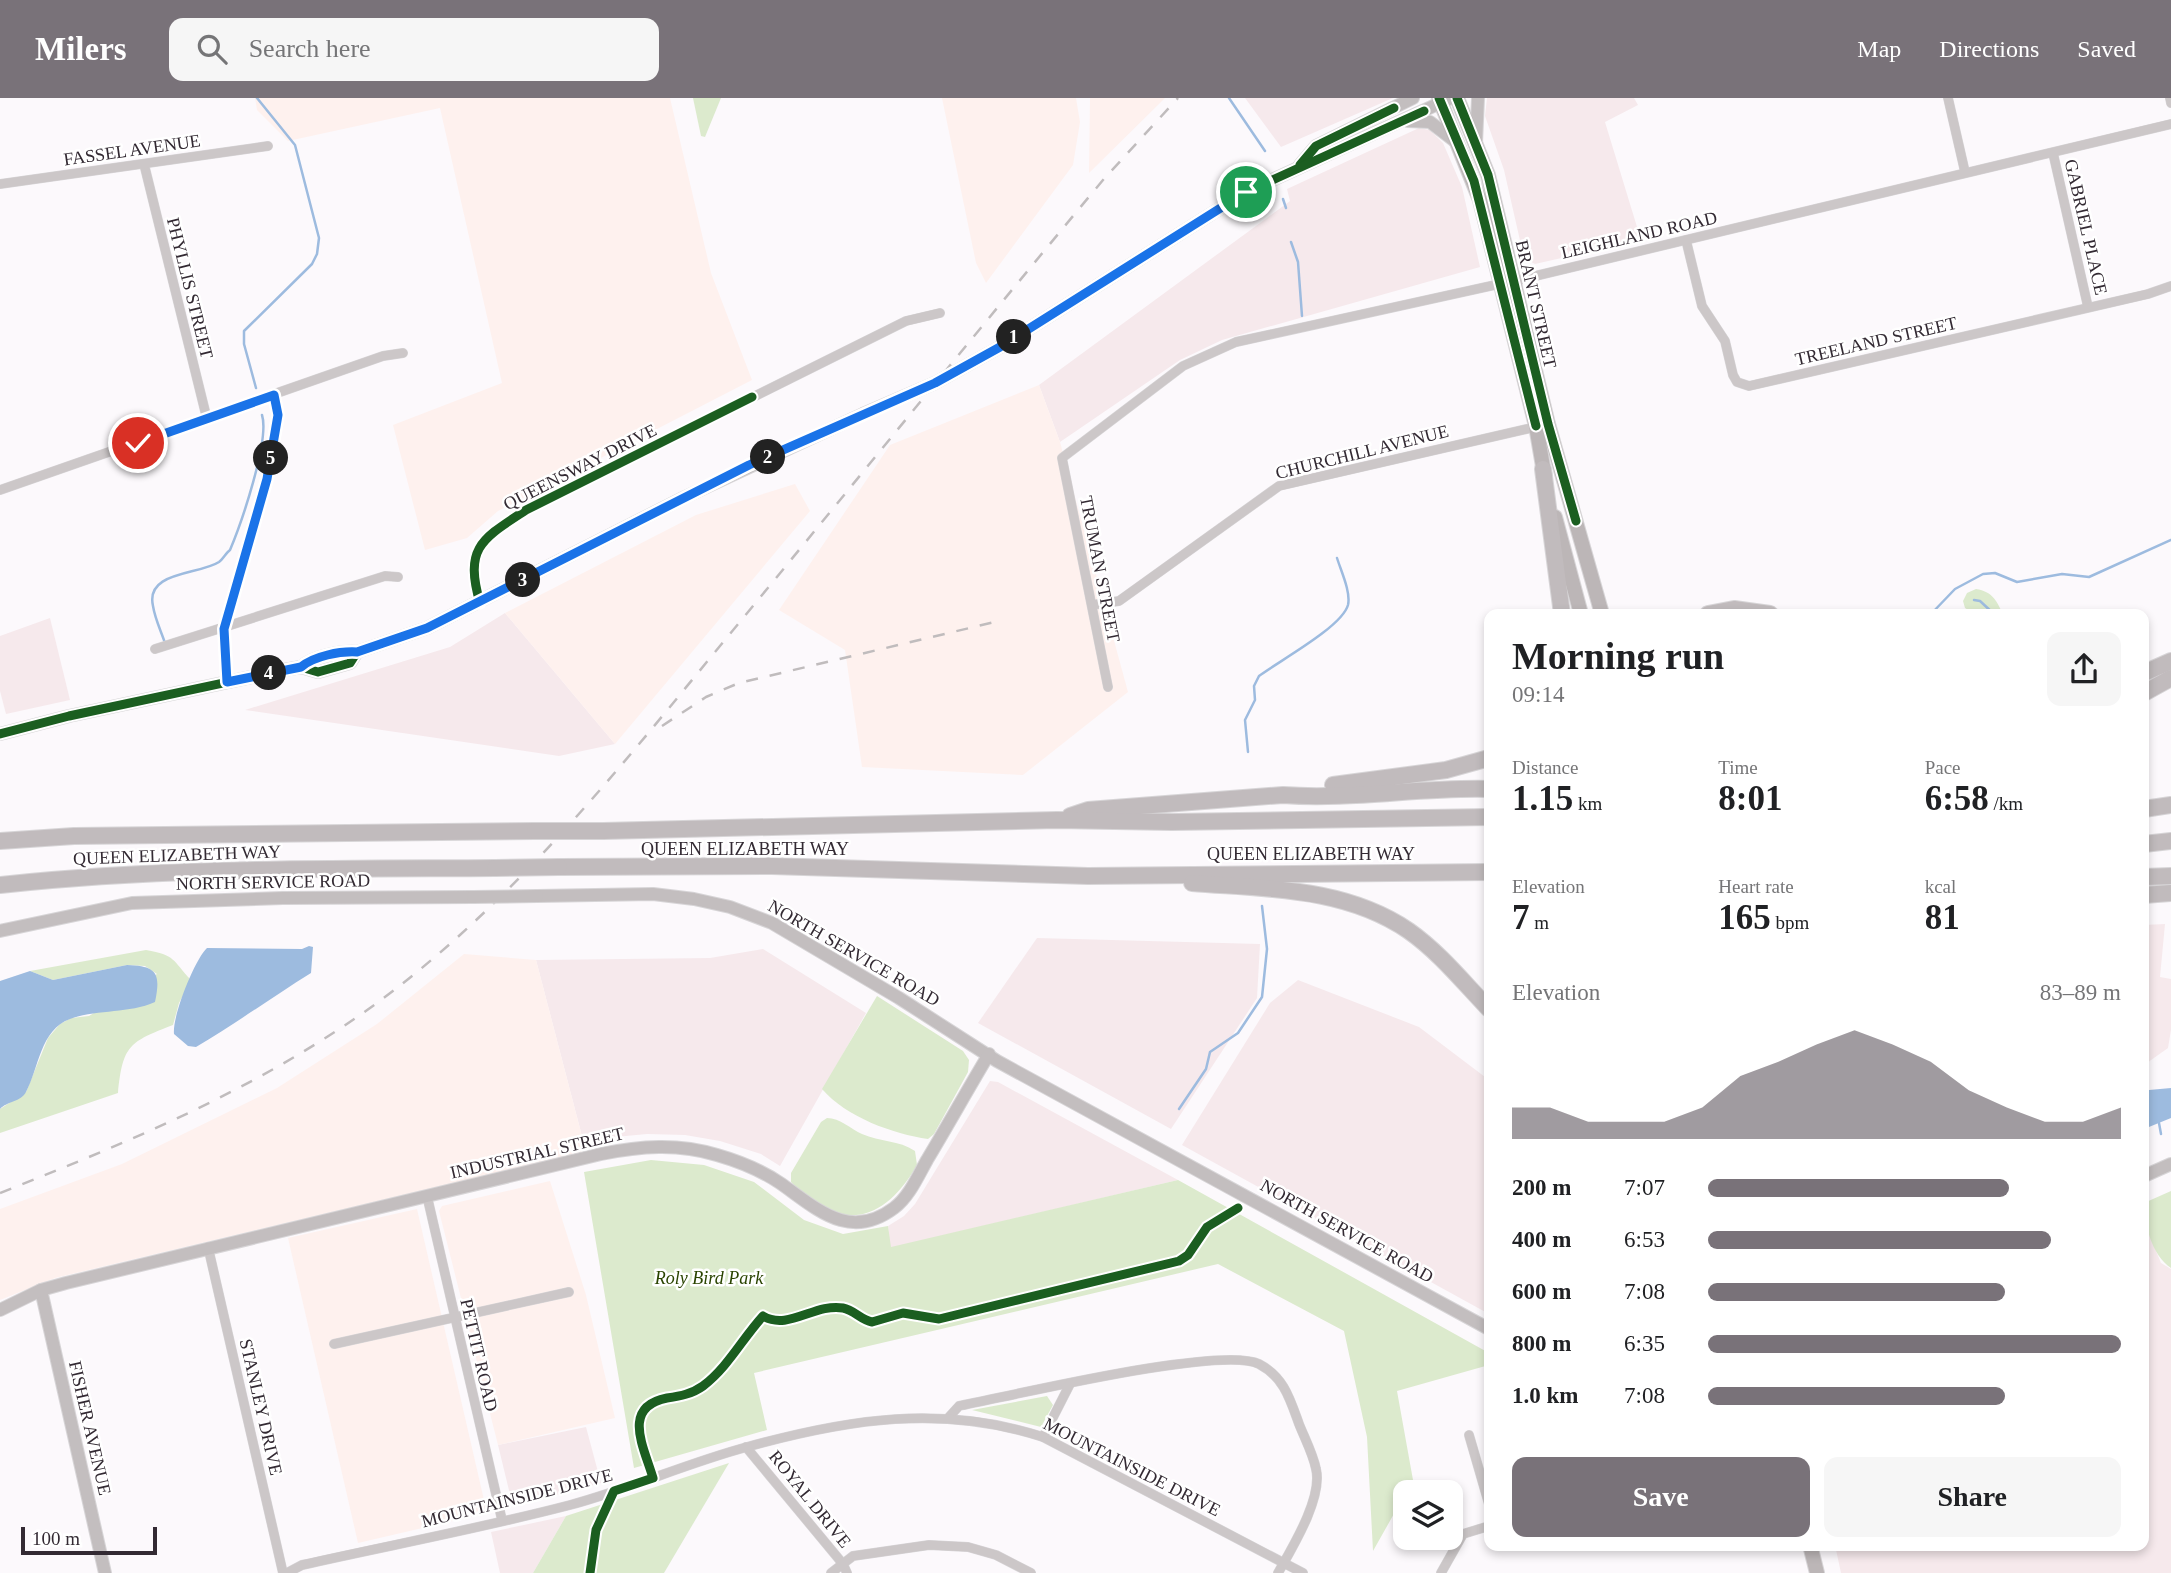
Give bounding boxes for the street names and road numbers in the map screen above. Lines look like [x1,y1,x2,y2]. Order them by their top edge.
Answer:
street label: FASSEL AVENUE [62,130,202,170]
street label: GABRIEL PLACE [2061,157,2111,297]
street label: LEIGHLAND ROAD [1559,207,1719,263]
street label: PHYLLIS STREET [163,215,217,361]
street label: BRANT STREET [1512,238,1560,370]
street label: TREELAND STREET [1793,313,1959,369]
street label: QUEENSWAY DRIVE [500,420,660,514]
street label: CHURCHILL AVENUE [1273,421,1451,483]
street label: TRUMAN STREET [1076,494,1124,644]
street label: QUEEN ELIZABETH WAY [641,839,849,859]
street label: QUEEN ELIZABETH WAY [73,841,281,869]
street label: QUEEN ELIZABETH WAY [1207,844,1415,864]
street label: NORTH SERVICE ROAD [176,870,370,894]
street label: NORTH SERVICE ROAD [765,896,943,1010]
street label: INDUSTRIAL STREET [448,1123,626,1183]
street label: NORTH SERVICE ROAD [1257,1175,1437,1287]
street label: PETTIT ROAD [456,1297,502,1413]
street label: STANLEY DRIVE [236,1337,286,1477]
street label: FISHER AVENUE [65,1359,115,1497]
street label: MOUNTAINSIDE DRIVE [1040,1414,1224,1520]
street label: ROYAL DRIVE [765,1447,855,1551]
street label: MOUNTAINSIDE DRIVE [419,1465,615,1531]

